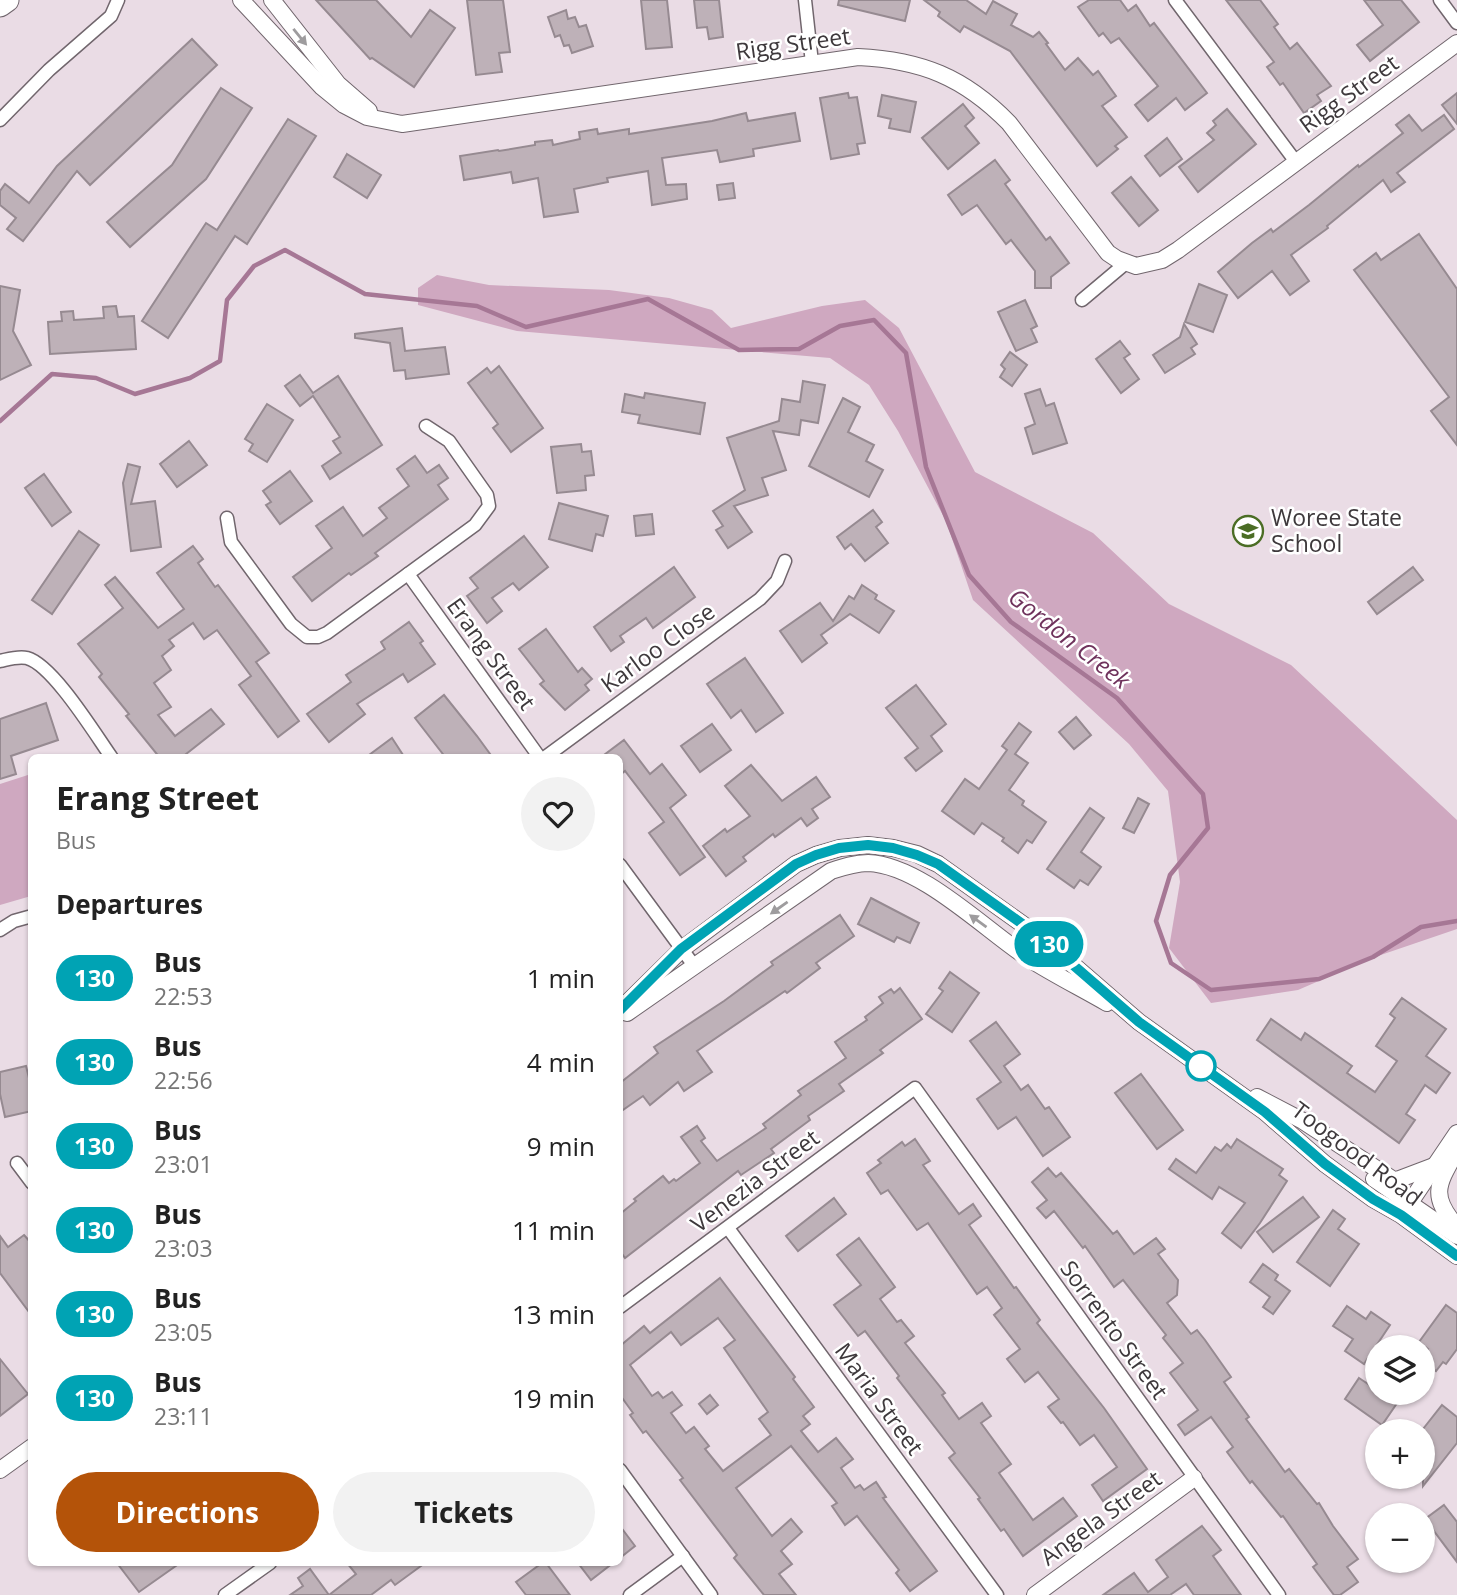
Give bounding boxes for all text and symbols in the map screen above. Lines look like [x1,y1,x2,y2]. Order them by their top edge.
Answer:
street label: Rigg Street [734,19,852,67]
one-way arrow [293,27,308,45]
street label: Rigg Street [1292,46,1404,140]
place label: Woree State School [1271,501,1402,559]
school or university icon: Woree State School [1231,514,1265,548]
water label: Gordon Creek [1002,580,1139,697]
street label: Erang Street [440,591,543,716]
street label: Karloo Close [594,595,721,699]
text: Erang Street [56,775,259,820]
button: heart [521,777,595,851]
text: Bus [56,824,96,856]
text: Departures [56,886,203,922]
one-way arrow [770,901,788,915]
one-way arrow [969,914,987,928]
line badge: 130 [1009,921,1089,967]
text: 130 [1028,927,1070,960]
text: Bus [154,944,201,980]
text: 1 min [527,960,595,996]
text: 130 [74,961,115,994]
text: 22:53 [154,980,213,1012]
text: Bus [154,1028,201,1064]
text: 4 min [527,1044,595,1080]
text: 130 [74,1045,115,1078]
unlabelled marker [1186,1051,1216,1081]
text: 22:56 [154,1064,213,1096]
street label: Toogood Road [1286,1094,1429,1213]
text: Bus [154,1112,201,1148]
street label: Venezia Street [684,1121,825,1239]
text: 9 min [527,1128,595,1164]
text: 130 [74,1129,115,1162]
text: 23:01 [154,1148,213,1180]
text: Bus [154,1196,201,1232]
text: 11 min [512,1212,595,1248]
text: 130 [74,1213,115,1246]
text: 23:03 [154,1232,213,1264]
street label: Sorrento Street [1054,1253,1176,1405]
text: Bus [154,1280,201,1316]
text: 13 min [512,1296,595,1332]
text: 130 [74,1297,115,1330]
text: 23:05 [154,1316,213,1348]
map controls [1365,1335,1435,1573]
button: layers [1365,1335,1435,1405]
street label: Maria Street [828,1336,931,1461]
text: Bus [154,1364,201,1400]
text: 19 min [512,1380,595,1416]
text: 130 [74,1381,115,1414]
text: 23:11 [154,1400,213,1432]
button: + [1365,1419,1435,1489]
street label: Angela Street [1033,1462,1168,1572]
button: Directions [56,1472,319,1552]
button: Tickets [333,1472,595,1552]
button: − [1365,1503,1435,1573]

